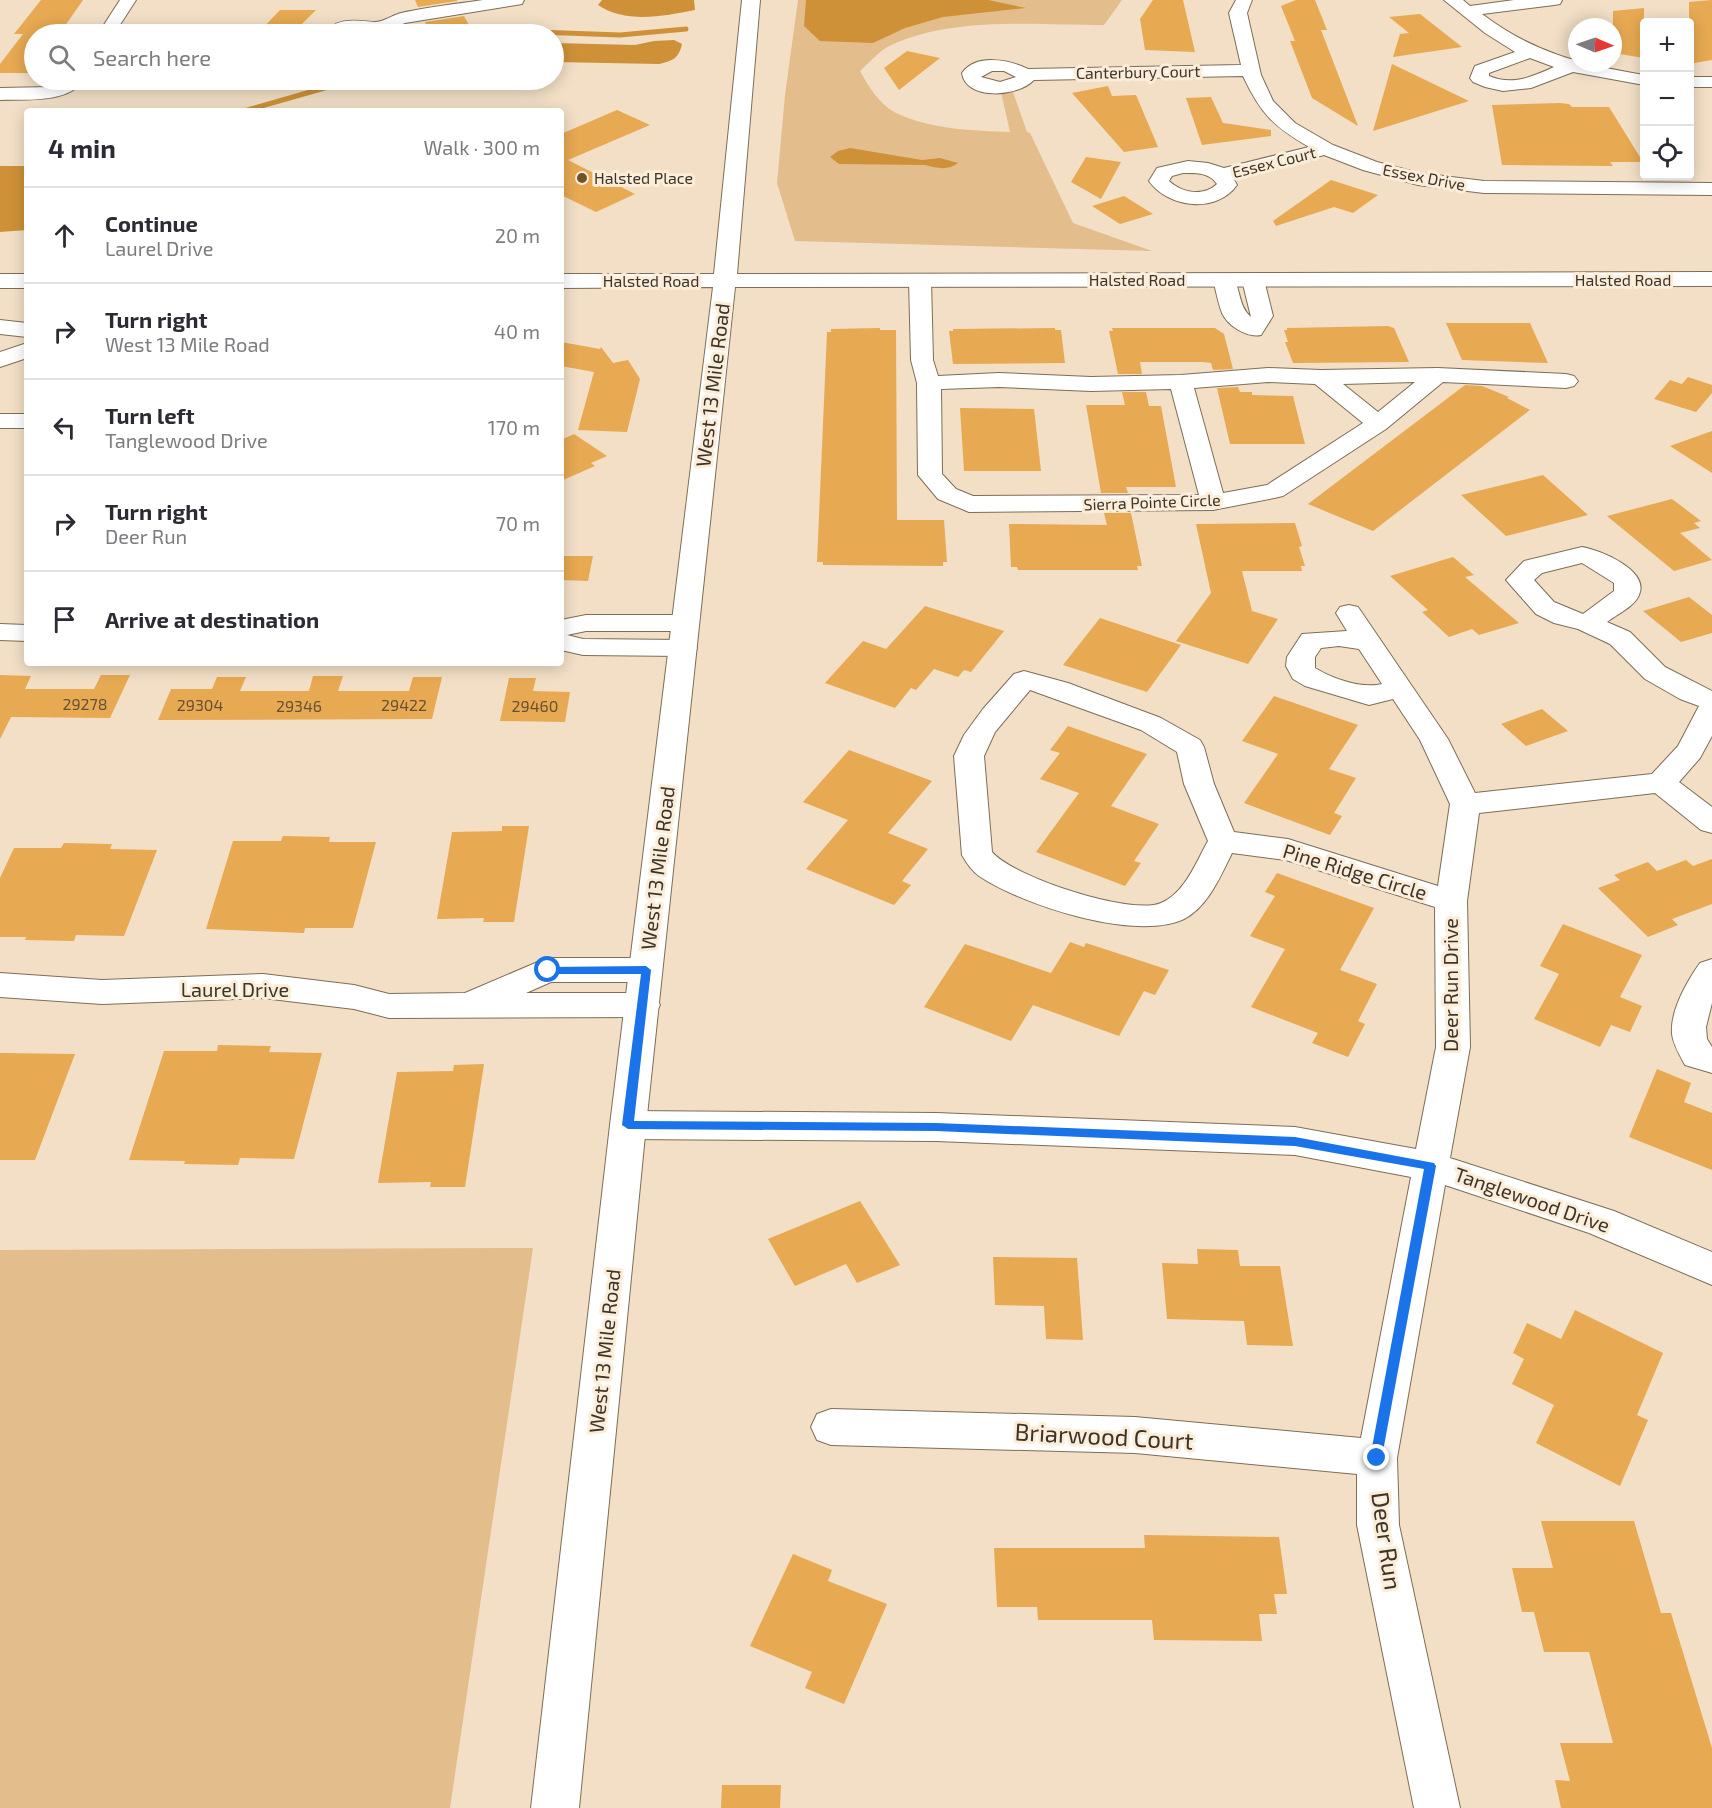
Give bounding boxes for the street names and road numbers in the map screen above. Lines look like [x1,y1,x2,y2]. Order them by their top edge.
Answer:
street label: Canterbury Court [1076,61,1200,82]
street label: Essex Court [1230,142,1318,181]
street label: Essex Drive [1381,159,1467,194]
street label: Halsted Road [1089,270,1185,289]
street label: Halsted Road [1575,270,1671,289]
street label: Halsted Road [603,271,699,290]
street label: West 13 Mile Road [690,302,734,468]
street label: Sierra Pointe Circle [1083,490,1221,513]
street label: West 13 Mile Road [635,785,679,951]
street label: Pine Ridge Circle [1280,838,1430,904]
street label: Deer Run Drive [1438,918,1462,1052]
street label: Laurel Drive [181,977,289,1001]
street label: Tanglewood Drive [1451,1161,1613,1237]
street label: West 13 Mile Road [583,1268,625,1434]
street label: Briarwood Court [1014,1416,1194,1455]
street label: Deer Run [1366,1490,1409,1592]

